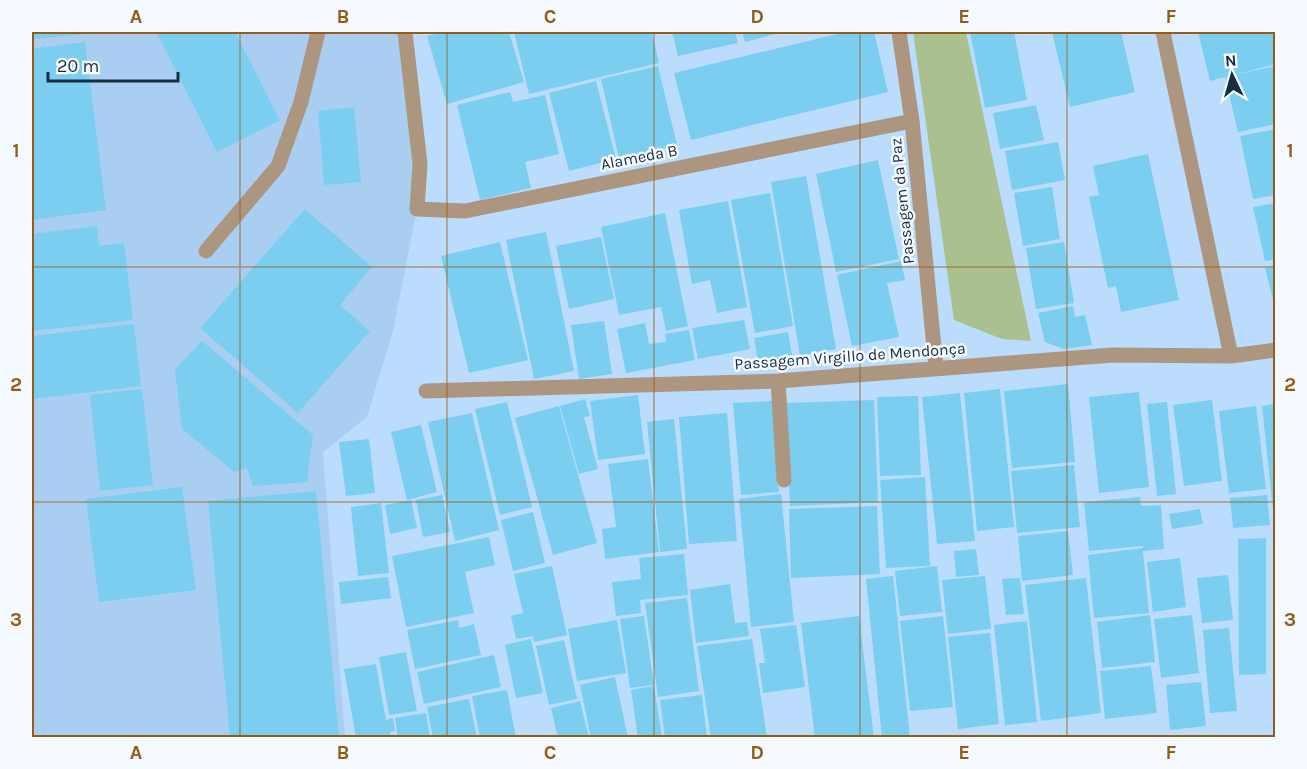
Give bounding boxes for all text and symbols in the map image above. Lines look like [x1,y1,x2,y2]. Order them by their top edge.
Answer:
text: A [130,5,143,28]
text: B [337,5,349,28]
text: C [544,5,556,28]
text: D [750,5,764,28]
text: E [958,5,970,28]
text: F [1166,5,1177,28]
scale bar [48,45,178,83]
north arrow [1202,45,1262,105]
text: N [1224,51,1237,71]
text: 20 m [57,55,99,77]
street label: Passagem da Paz [886,137,918,265]
text: 1 [12,139,20,162]
text: 1 [1286,139,1294,162]
street label: Alameda B [599,140,679,174]
street label: Passagem Virgillo de Mendonça [734,338,966,374]
text: 2 [10,373,22,396]
text: 2 [1284,373,1296,396]
text: 3 [10,608,22,631]
text: 3 [1284,608,1296,631]
text: A [130,741,143,764]
text: B [337,741,349,764]
text: C [544,741,556,764]
text: D [750,741,764,764]
text: E [958,741,970,764]
text: F [1166,741,1177,764]

